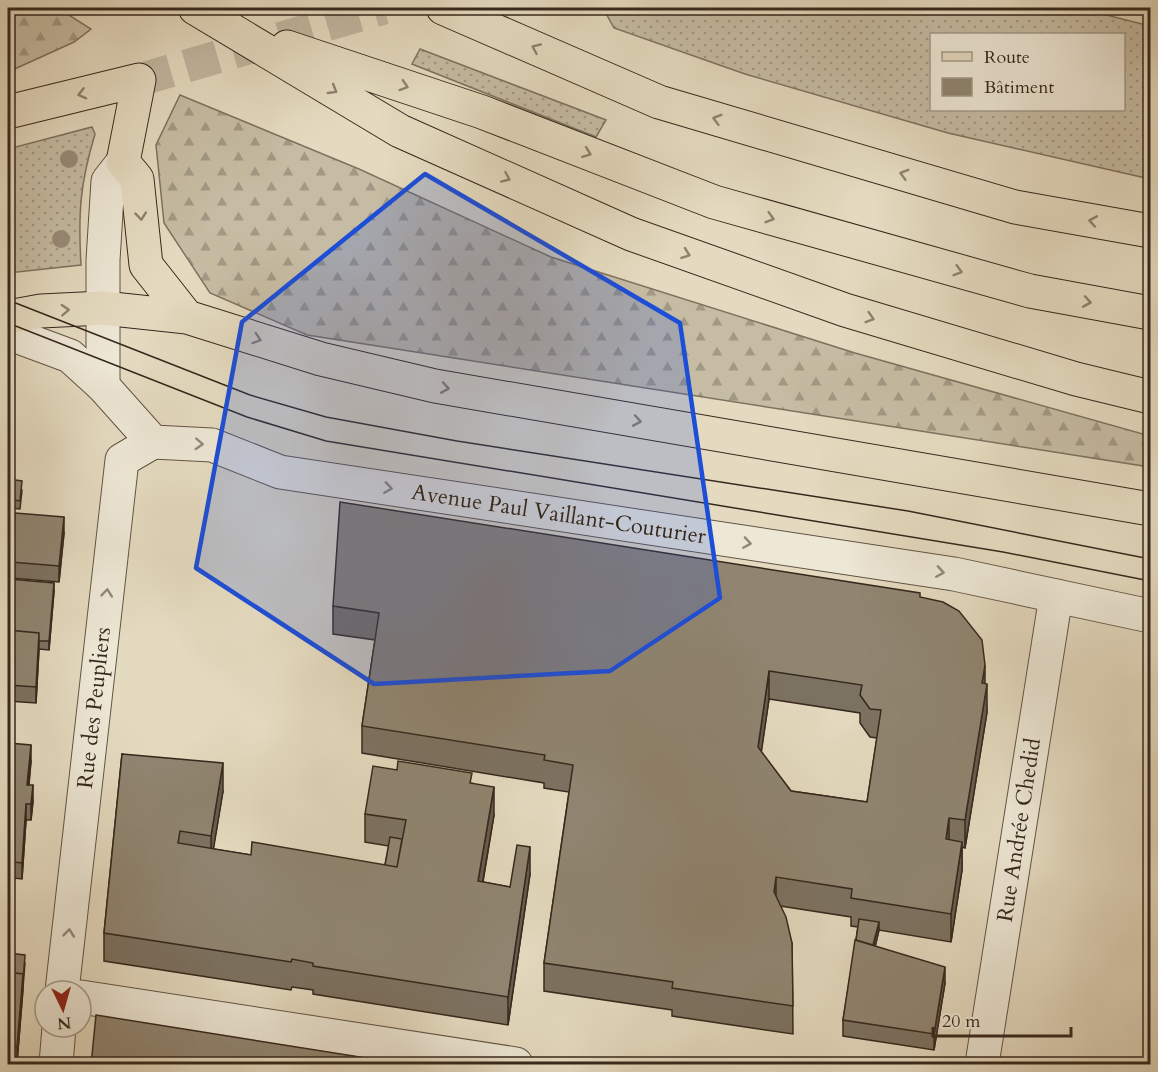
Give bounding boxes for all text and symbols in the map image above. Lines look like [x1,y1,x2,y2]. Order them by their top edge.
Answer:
legend [930,33,1125,111]
one-way arrow [531,43,542,55]
text: Route [984,45,1030,70]
text: Bâtiment [984,75,1054,100]
one-way arrow [398,79,408,91]
one-way arrow [327,83,337,95]
one-way arrow [78,86,88,99]
one-way arrow [712,114,723,126]
one-way arrow [581,145,592,158]
one-way arrow [899,169,910,181]
one-way arrow [500,171,511,183]
one-way arrow [134,211,147,221]
one-way arrow [764,211,775,223]
one-way arrow [1088,215,1098,228]
one-way arrow [680,246,691,259]
one-way arrow [952,264,963,276]
one-way arrow [1082,295,1092,308]
one-way arrow [61,304,70,317]
one-way arrow [864,311,875,323]
one-way arrow [251,332,262,344]
one-way arrow [440,381,450,394]
one-way arrow [632,414,642,427]
one-way arrow [195,438,204,451]
street label: Avenue Paul Vaillant-Couturier [409,477,709,551]
one-way arrow [384,481,393,493]
one-way arrow [742,536,752,548]
one-way arrow [935,566,944,578]
one-way arrow [100,588,113,598]
street label: Rue des Peupliers [70,626,118,790]
street label: Rue Andrée Chedid [990,736,1048,924]
one-way arrow [62,928,74,937]
north arrow [33,979,93,1039]
scale bar [933,1000,1071,1038]
text: 20 m [942,1009,981,1034]
text: N [56,1011,72,1035]

